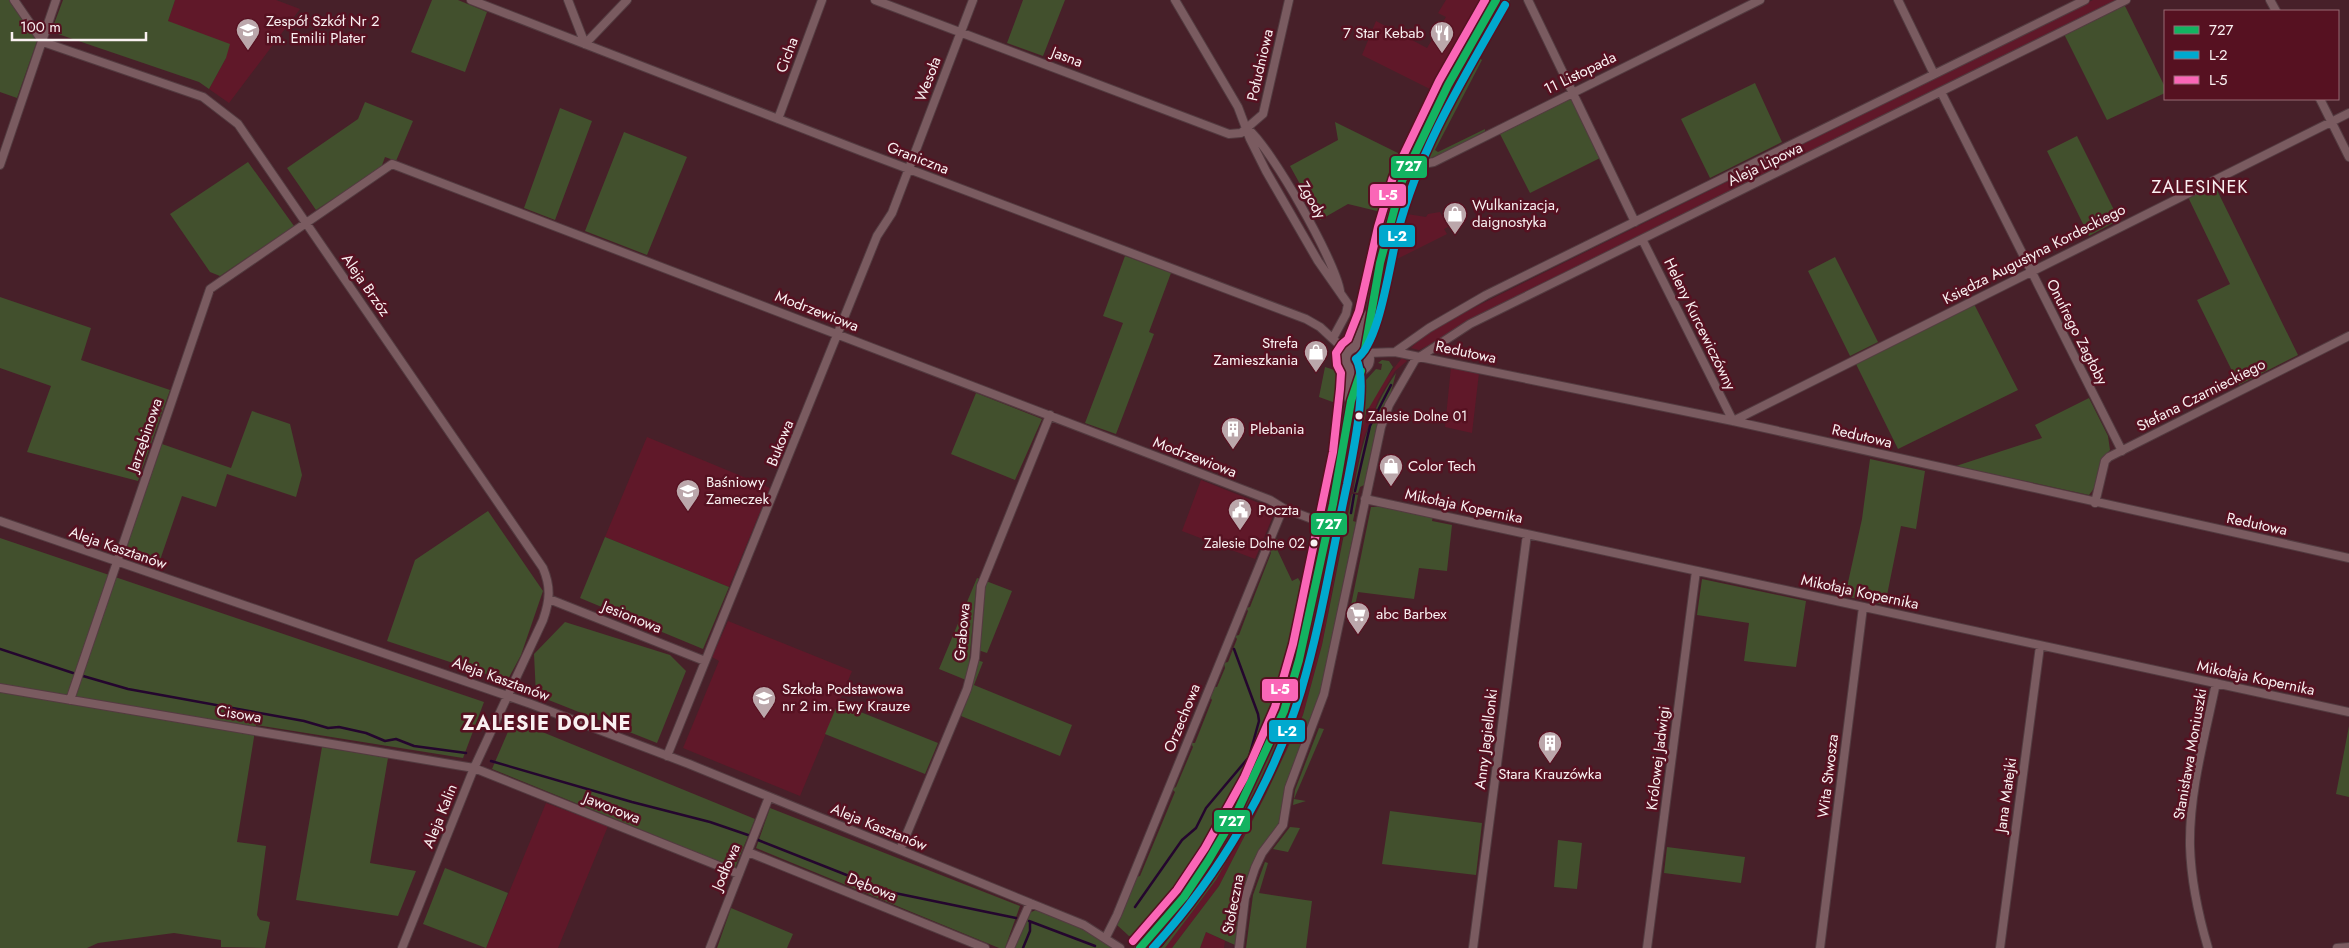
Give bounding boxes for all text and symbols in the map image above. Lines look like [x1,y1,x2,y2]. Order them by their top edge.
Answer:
scale bar [12,10,146,42]
place label: Zespół Szkół Nr 2 im. Emilii Plater [266,10,380,49]
legend [2164,10,2339,100]
text: 100 m [20,16,61,38]
school or university icon: Zespół Szkół Nr 2 im. Emilii Plater [235,17,261,51]
text: 727 [2209,19,2233,41]
restaurant icon: 7 Star Kebab [1429,20,1455,54]
place label: 7 Star Kebab [1343,22,1424,44]
street label: Południowa [1241,27,1279,103]
street label: Cicha [770,34,804,76]
street label: Jasna [1046,40,1086,73]
text: L-2 [2209,44,2227,66]
street label: 11 Listopada [1540,46,1620,100]
street label: Wesoła [909,53,947,105]
text: L-5 [2209,69,2227,91]
street label: Graniczna [884,136,952,180]
street label: Aleja Lipowa [1724,136,1806,192]
line badge: 727 [1390,155,1428,179]
text: 727 [1396,156,1423,176]
district label: ZALESINEK [2152,174,2248,200]
street label: Zgody [1293,177,1332,223]
line badge: L-5 [1369,183,1407,207]
text: L-5 [1378,185,1398,205]
place label: Wulkanizacja, daignostyka [1472,194,1560,233]
street label: Księdza Augustyna Kordeckiego [1939,198,2129,310]
shop icon: Wulkanizacja, daignostyka [1442,201,1468,235]
line badge: L-2 [1378,224,1416,248]
text: L-2 [1387,226,1407,246]
street label: Aleja Brzóz [336,249,396,321]
street label: Heleny Kurcewiczówny [1658,254,1742,394]
street label: Onufrego Zagłoby [2041,275,2113,389]
street label: Modrzewiowa [772,285,862,337]
place label: Strefa Zamieszkania [1214,332,1298,371]
street label: Redutowa [1434,335,1498,369]
shop icon: Strefa Zamieszkania [1303,339,1329,373]
street label: Stefana Czarnieckiego [2133,353,2269,437]
street label: Jarzębinowa [121,395,168,477]
place label: Zalesie Dolne 01 [1368,406,1467,426]
marker: Zalesie Dolne 01 [1354,411,1364,421]
building icon: Plebania [1220,416,1246,450]
street label: Bukowa [761,417,799,469]
place label: Plebania [1250,418,1304,440]
street label: Redutowa [1830,418,1894,454]
street label: Modrzewiowa [1150,431,1240,483]
shop icon: Color Tech [1378,453,1404,487]
place label: Color Tech [1408,455,1476,477]
place label: Baśniowy Zameczek [706,471,769,510]
school or university icon: Baśniowy Zameczek [675,478,701,512]
street label: Mikołaja Kopernika [1403,483,1525,529]
public building icon: Poczta [1227,497,1253,531]
place label: Poczta [1258,499,1299,521]
street label: Redutowa [2225,507,2289,541]
line badge: 727 [1310,512,1348,536]
text: 727 [1316,514,1343,534]
street label: Aleja Kasztanów [66,521,171,575]
place label: Zalesie Dolne 02 [1204,533,1305,553]
marker: Zalesie Dolne 02 [1309,538,1319,548]
street label: Mikołaja Kopernika [1799,569,1921,615]
street label: Jesionowa [597,594,665,639]
supermarket icon: abc Barbex [1345,601,1371,635]
street label: Grabowa [949,602,975,662]
place label: abc Barbex [1376,603,1447,625]
street label: Aleja Kasztanów [449,651,553,707]
street label: Mikołaja Kopernika [2195,655,2317,701]
place label: Szkoła Podstawowa nr 2 im. Ewy Krauze [782,678,911,717]
line badge: L-5 [1261,678,1299,702]
text: L-5 [1270,679,1290,699]
street label: Orzechowa [1158,680,1206,756]
school or university icon: Szkoła Podstawowa nr 2 im. Ewy Krauze [751,685,777,719]
street label: Anny Jagiellonki [1469,687,1503,791]
street label: Stanisława Moniuszki [2168,687,2212,821]
street label: Cisowa [215,700,263,728]
street label: Królowej Jadwigi [1641,705,1675,811]
district label: ZALESIE DOLNE [462,709,632,738]
line badge: L-2 [1268,719,1306,743]
text: L-2 [1277,721,1297,741]
building icon: Stara Krauzówka [1537,730,1563,764]
street label: Wita Stwosza [1812,733,1844,819]
street label: Jana Matejki [1990,756,2022,836]
place label: Stara Krauzówka [1498,763,1602,785]
street label: Aleja Kalin [417,781,463,851]
street label: Jaworowa [579,786,644,829]
street label: Aleja Kasztanów [828,798,931,857]
line badge: 727 [1213,809,1251,833]
text: 727 [1219,811,1246,831]
street label: Jodłowa [705,840,746,896]
street label: Dębowa [844,867,900,907]
street label: Stołeczna [1216,872,1250,936]

